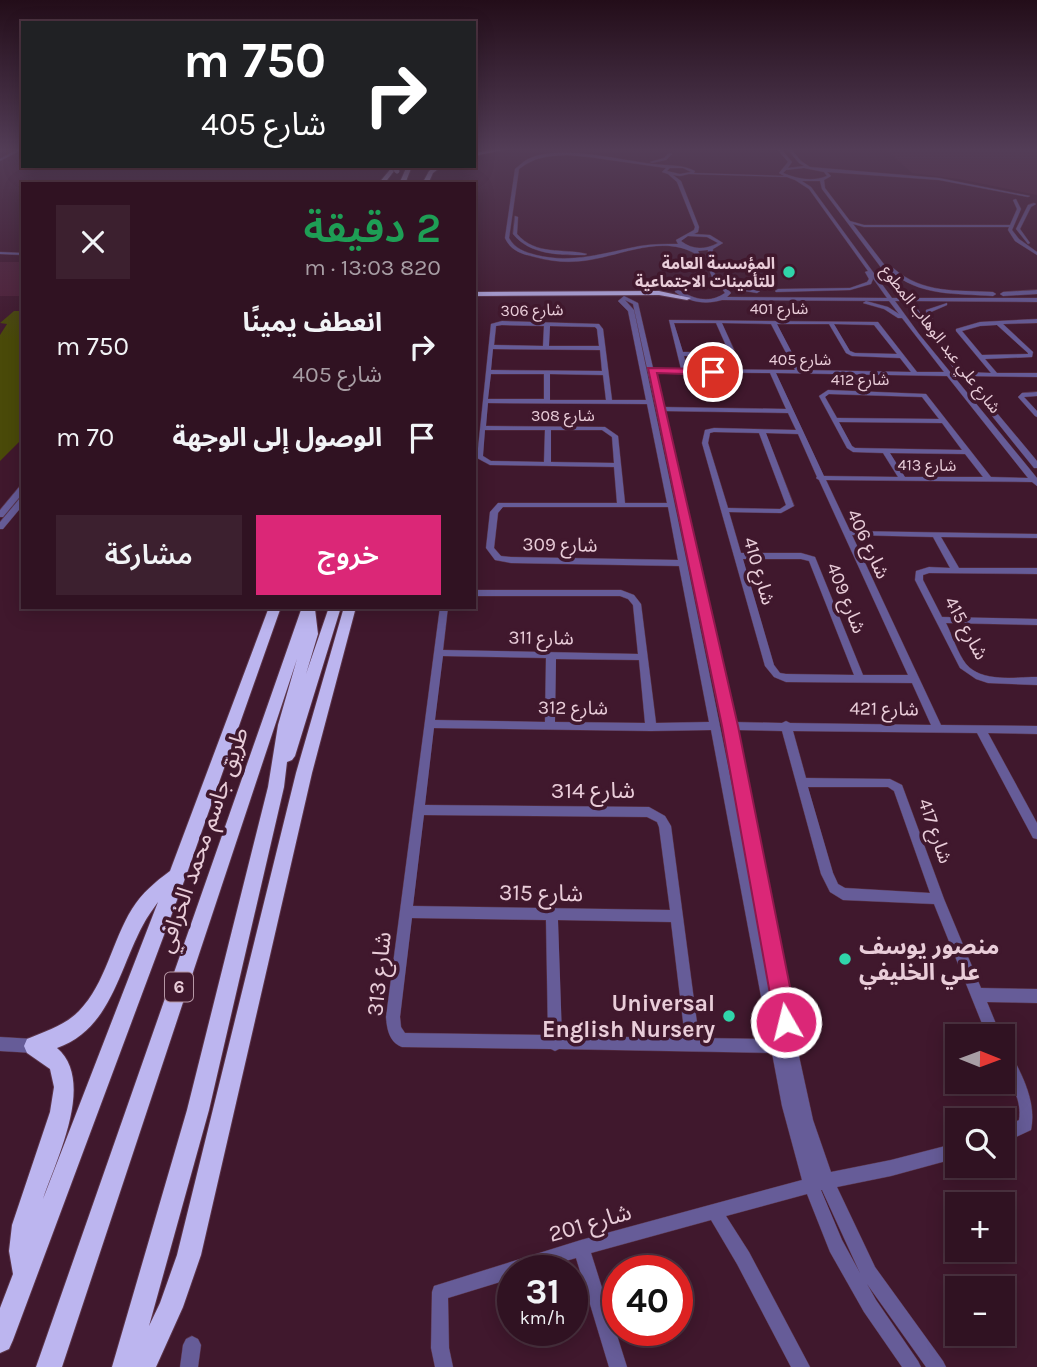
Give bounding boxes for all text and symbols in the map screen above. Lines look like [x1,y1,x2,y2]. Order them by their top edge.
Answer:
text: 750 m [183,32,326,89]
icon: right [350,49,441,140]
text: شارع 405 [201,106,326,143]
text: 2 دقيقة [304,203,441,253]
button: close [56,205,130,279]
text: 820 m · 13:03 [304,254,441,281]
place label: المؤسسة العامة للتأمينات الاجتماعية [635,254,775,291]
street label: شارع علي عبد الوهاب المطوع [875,261,1005,419]
marker: المؤسسة العامة للتأمينات الاجتماعية [781,264,797,280]
street label: شارع 401 [750,299,808,321]
street label: شارع 306 [500,300,564,323]
text: انعطف يمينًا [242,307,382,338]
icon: right [403,328,441,366]
text: 750 m [56,331,129,362]
pin [683,342,743,402]
street label: شارع 405 [769,350,831,372]
icon: arrive [694,353,732,391]
text: شارع 405 [292,361,382,388]
street label: شارع 412 [831,370,889,392]
street label: شارع 308 [531,406,595,428]
icon: arrive [403,419,441,457]
text: 70 m [56,422,114,453]
text: الوصول إلى الوجهة [173,422,382,453]
street label: شارع 413 [897,455,956,478]
street label: شارع 406 [841,506,894,583]
button: مشاركة [56,515,242,595]
button: خروج [256,515,441,595]
street label: شارع 309 [522,533,598,559]
street label: شارع 410 [737,534,779,608]
street label: شارع 409 [820,559,870,637]
street label: شارع 415 [938,592,992,665]
street label: شارع 311 [508,626,574,652]
street label: شارع 312 [538,696,608,722]
street label: شارع 421 [849,697,919,723]
street label: طريق جاسم محمد الخرافي [152,724,257,957]
street label: شارع 314 [551,777,635,807]
street label: شارع 417 [912,796,956,867]
street label: شارع 315 [498,879,583,910]
street label: شارع 313 [361,930,400,1018]
place label: منصور يوسف علي الخليفي [859,933,999,990]
marker: منصور يوسف علي الخليفي [837,951,853,967]
road number: 6 [165,972,193,1002]
position arrow [749,985,823,1059]
place label: Universal English Nursery [542,990,715,1043]
marker: Universal English Nursery [721,1008,737,1024]
north arrow [945,1024,1015,1094]
map controls [945,1024,1015,1346]
button: search [945,1108,1015,1178]
button: + [945,1192,1015,1262]
street label: شارع 201 [545,1198,635,1251]
speed limit sign: 40 [602,1255,693,1346]
text: 31 [525,1271,560,1312]
button: − [945,1276,1015,1346]
text: km/h [520,1307,565,1329]

